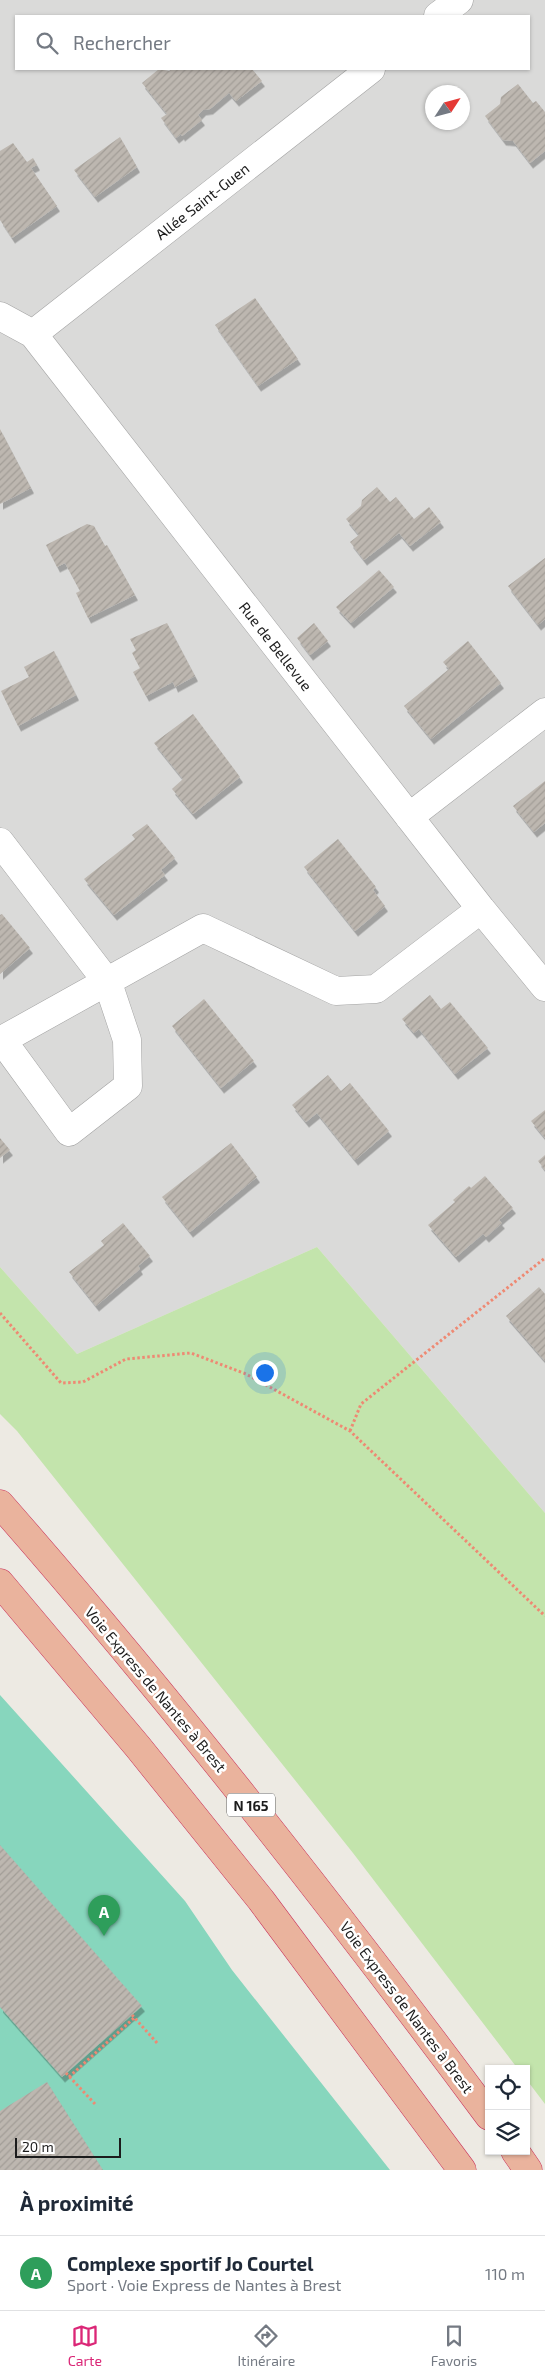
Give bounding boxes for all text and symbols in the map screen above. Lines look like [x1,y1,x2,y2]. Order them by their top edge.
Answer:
search box [15,15,530,70]
icon: search [33,29,61,57]
text: Rechercher [73,31,171,54]
north arrow [425,85,470,130]
street label: Allée Saint-Guen [152,159,252,243]
street label: Rue de Bellevue [236,598,316,694]
your location [252,1360,278,1386]
street label: Voie Express de Nantes à Brest [82,1603,231,1775]
road number: N 165 [227,1794,275,1816]
pin: A [88,1895,120,1936]
street label: Voie Express de Nantes à Brest [337,1918,478,2097]
map controls [485,2065,530,2155]
button: locate [485,2065,530,2110]
button: layers [485,2110,530,2155]
scale bar [15,2135,121,2158]
text: 20 m [22,2138,54,2155]
text: À proximité [20,2190,134,2215]
text: Complexe sportif Jo Courtel [67,2252,314,2275]
text: A [31,2264,41,2283]
text: 110 m [485,2264,525,2283]
text: Sport · Voie Express de Nantes à Brest [67,2275,341,2294]
tab: Carte [68,2322,102,2369]
tab: Itinéraire [237,2322,295,2369]
tab: Favoris [431,2322,477,2369]

